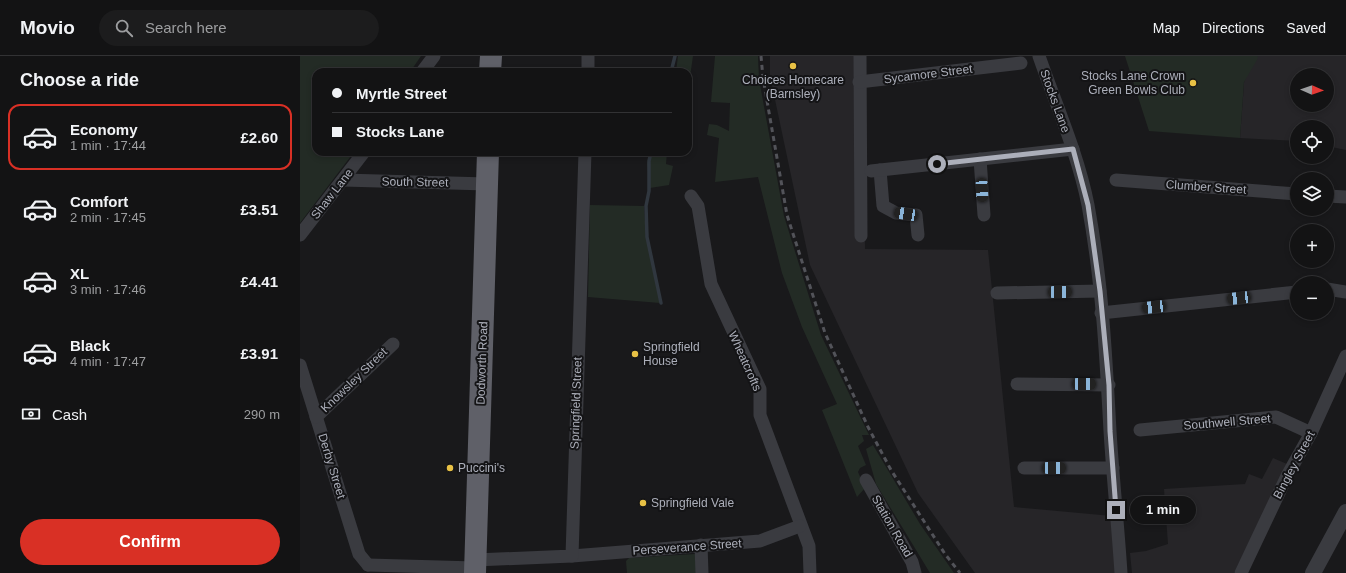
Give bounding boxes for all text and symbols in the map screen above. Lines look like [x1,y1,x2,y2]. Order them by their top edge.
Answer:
search box [99,10,379,46]
text: Movio [20,17,75,38]
icon: search [113,17,135,39]
text: Search here [145,19,227,36]
text: Map [1153,20,1180,36]
text: Directions [1202,20,1264,36]
text: Saved [1286,20,1326,36]
marker: Choices Homecare (Barnsley) [788,61,798,71]
street label: Sycamore Street [883,62,974,86]
street label: Stocks Lane [1037,68,1073,135]
north arrow [1290,68,1334,112]
map controls [1290,68,1334,320]
place label: Stocks Lane Crown Green Bowls Club [1081,69,1185,97]
text: Choose a ride [20,70,139,90]
place label: Choices Homecare (Barnsley) [742,73,844,101]
marker: Stocks Lane Crown Green Bowls Club [1188,78,1198,88]
text: Myrtle Street [356,85,447,102]
icon: car [22,119,58,155]
button: locate [1290,120,1334,164]
text: Economy [70,121,138,138]
text: Stocks Lane [356,123,444,140]
text: £2.60 [240,129,278,146]
text: 1 min · 17:44 [70,138,146,153]
route start [928,155,946,173]
street label: Shaw Lane [308,166,356,222]
button: layers [1290,172,1334,216]
street label: South Street [382,174,449,190]
street label: Clumber Street [1165,177,1247,197]
car [975,178,989,202]
icon: car [22,191,58,227]
text: Comfort [70,193,128,210]
text: £3.51 [240,201,278,218]
car [893,206,919,222]
text: 2 min · 17:45 [70,210,146,225]
button: + [1290,224,1334,268]
icon: car [22,263,58,299]
text: XL [70,265,89,282]
text: £4.41 [240,273,278,290]
button: − [1290,276,1334,320]
text: 3 min · 17:46 [70,282,146,297]
car [1048,286,1072,298]
car [1226,291,1252,305]
car [1141,300,1167,314]
street label: Dodworth Road [474,321,490,405]
street label: Wheatcrofts [726,329,764,393]
icon: car [22,335,58,371]
text: Black [70,337,110,354]
place label: Springfield House [643,340,700,368]
street label: Knowsley Street [318,344,391,415]
text: £3.91 [240,345,278,362]
marker: Springfield House [630,349,640,359]
text: 4 min · 17:47 [70,354,146,369]
street label: Springfield Street [567,356,585,449]
car [1072,378,1096,390]
icon: cash [20,403,42,425]
text: Cash [52,406,87,423]
text: 290 m [244,407,280,422]
street label: Southwell Street [1183,411,1272,433]
street label: Bingley Street [1270,428,1318,501]
street label: Derby Street [315,432,349,501]
place label: Puccini's [458,461,505,475]
car [1042,462,1066,474]
marker: Puccini's [445,463,455,473]
street label: Station Road [869,492,915,560]
place label: Springfield Vale [651,496,734,510]
callout: 1 min [1130,496,1196,524]
marker: Springfield Vale [638,498,648,508]
route end [1107,501,1125,519]
text: 1 min [1146,502,1180,517]
button: Confirm [20,519,280,565]
street label: Perseverance Street [632,536,743,558]

